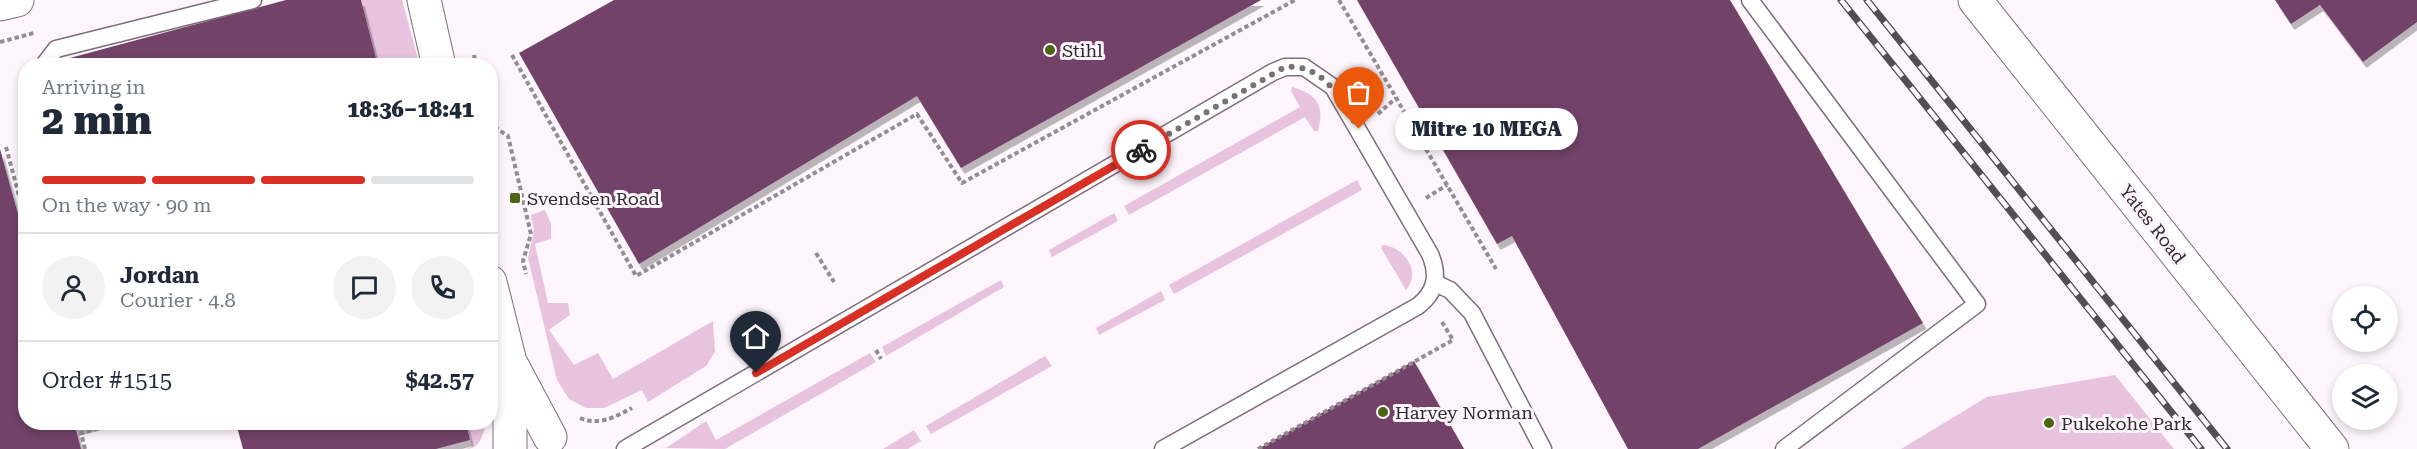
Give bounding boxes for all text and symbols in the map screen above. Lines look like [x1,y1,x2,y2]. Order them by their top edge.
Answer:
place label: Stihl [1062,40,1103,61]
marker: Stihl [1043,43,1057,57]
pin [1333,67,1384,129]
text: Arriving in [42,75,145,99]
icon: bag [1342,76,1375,109]
text: 18:36–18:41 [347,97,474,122]
text: 2 min [42,98,152,144]
callout: Mitre 10 MEGA [1395,108,1578,150]
text: Mitre 10 MEGA [1411,117,1562,141]
courier [1111,120,1171,180]
icon: bike [1125,134,1158,167]
street label: Yates Road [2116,180,2191,268]
place label: Svendsen Road [527,188,660,209]
marker: Svendsen Road [508,191,522,205]
text: On the way · 90 m [42,193,212,217]
button: person [42,256,105,319]
button: chat [333,256,396,319]
button: phone [411,256,474,319]
text: Jordan [120,263,199,288]
map controls [2332,286,2398,430]
button: locate [2332,286,2398,352]
text: Courier · 4.8 [120,288,236,312]
pin [730,311,781,373]
icon: home [739,320,772,353]
button: layers [2332,364,2398,430]
text: Order #1515 [42,368,172,393]
text: $42.57 [405,368,474,393]
place label: Harvey Norman [1395,402,1533,423]
marker: Harvey Norman [1376,405,1390,419]
place label: Pukekohe Park [2061,413,2192,434]
marker: Pukekohe Park [2042,416,2056,430]

